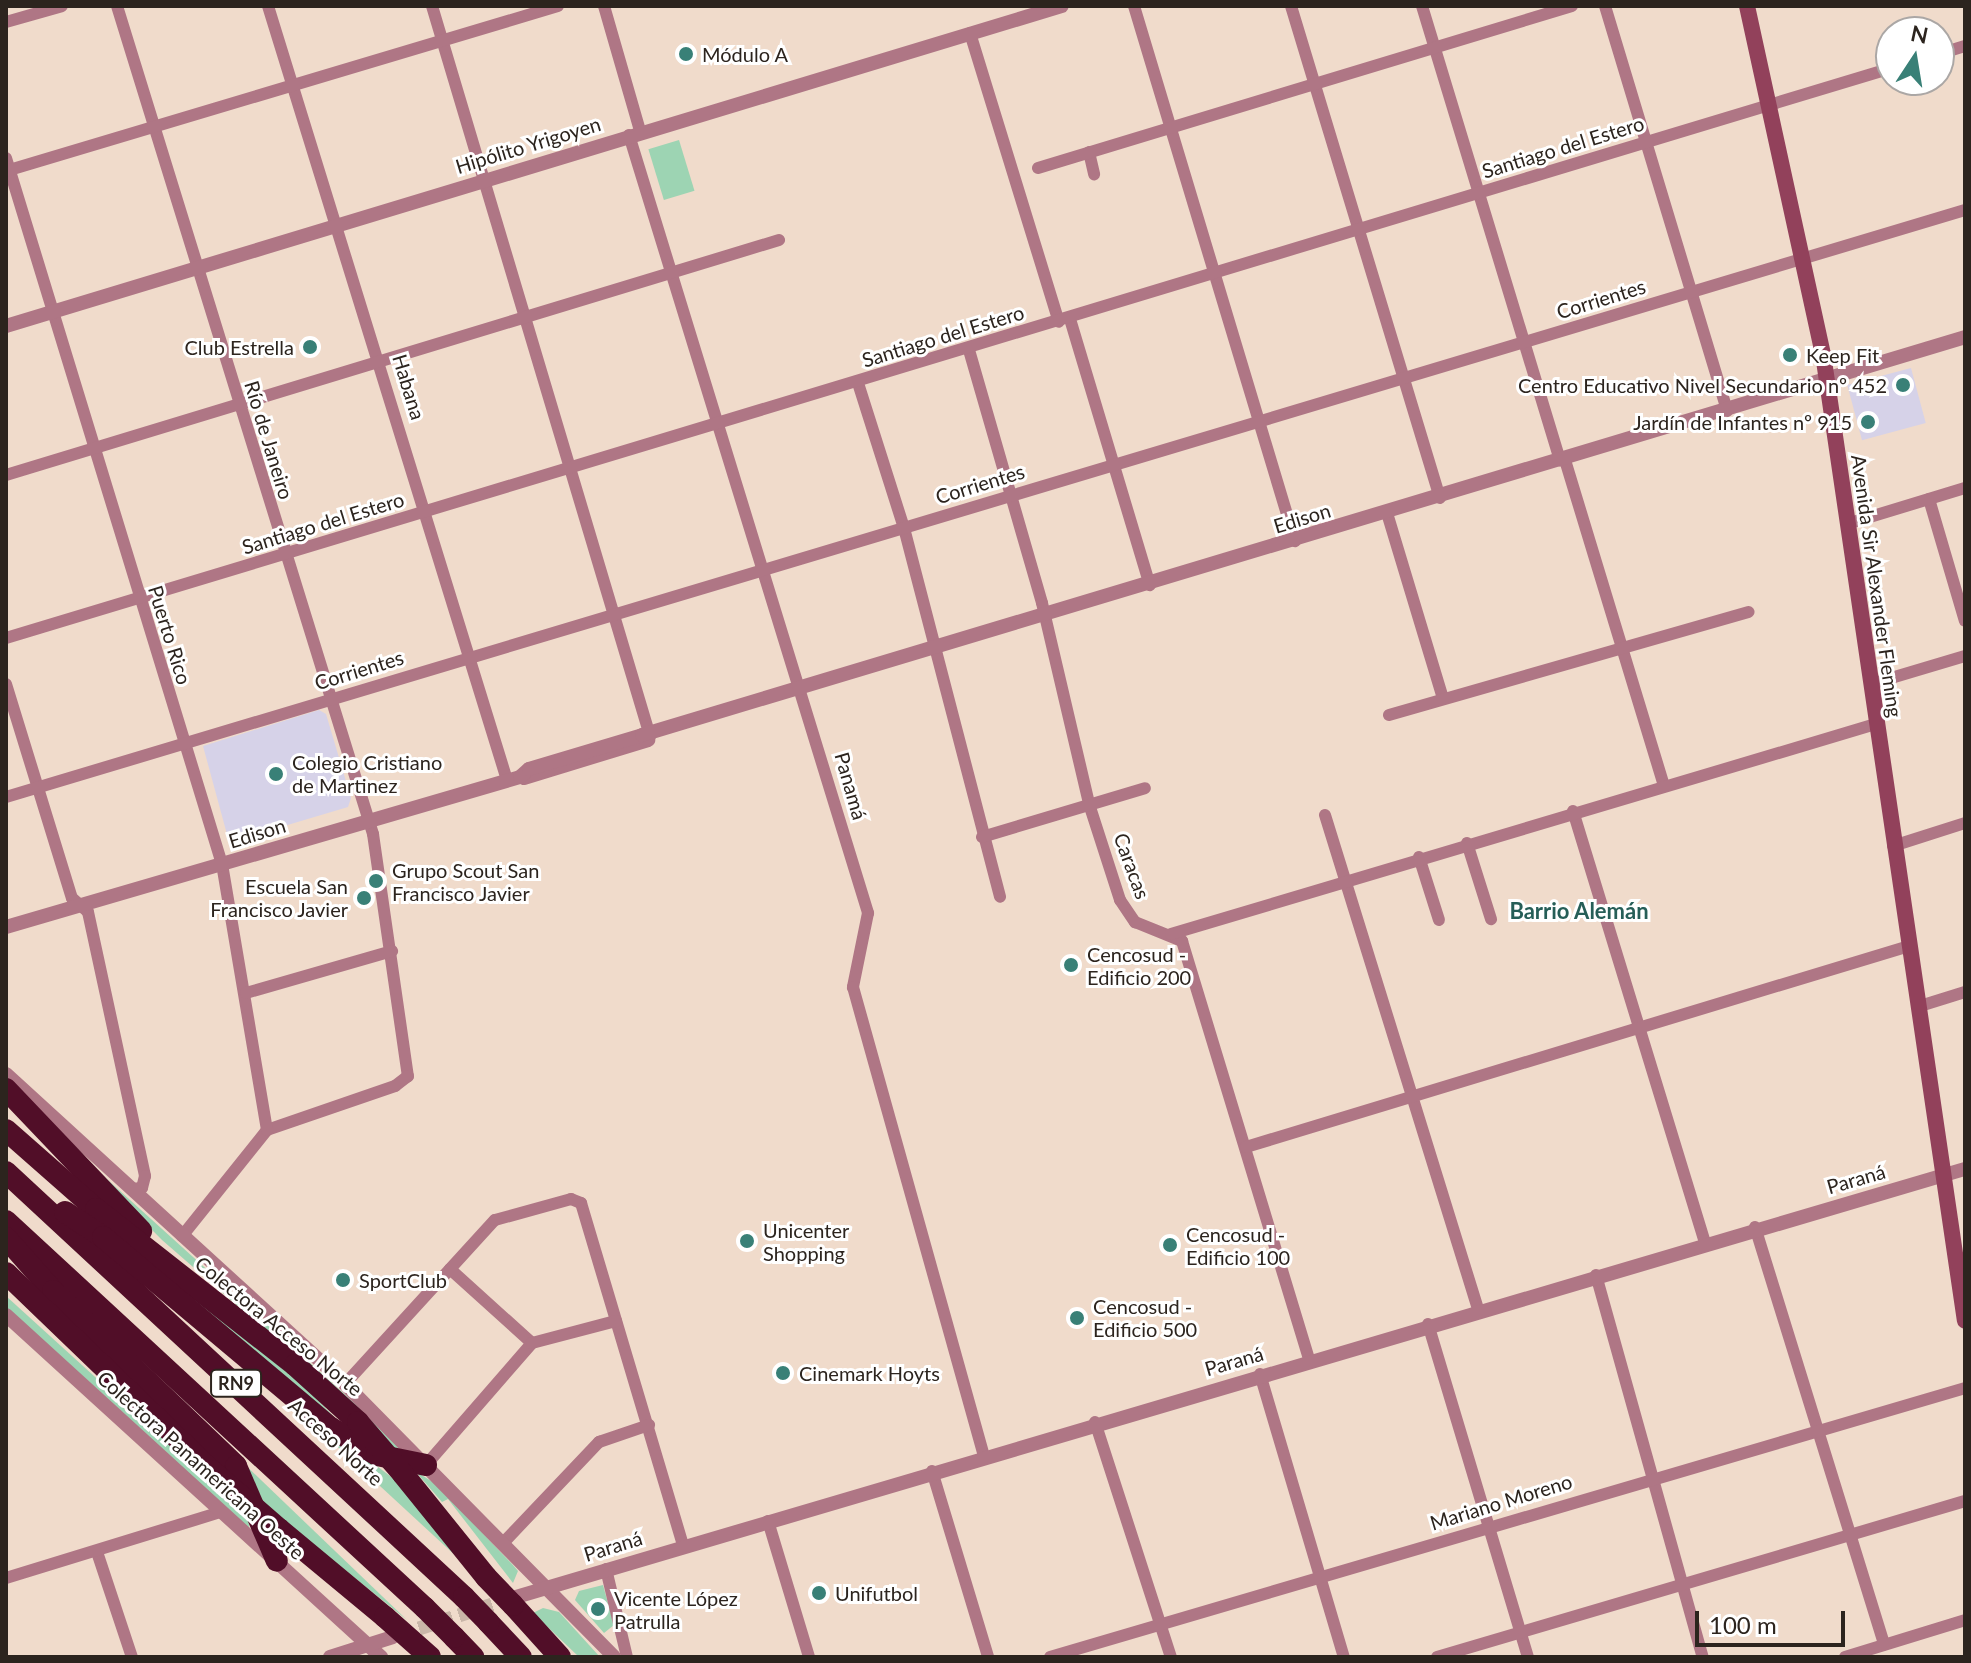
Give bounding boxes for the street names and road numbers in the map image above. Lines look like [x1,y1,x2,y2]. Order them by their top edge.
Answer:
street label: Hipólito Yrigoyen [452,111,604,179]
street label: Santiago del Estero [1479,111,1647,183]
street label: Corrientes [1554,274,1648,324]
street label: Santiago del Estero [859,300,1027,372]
street label: Habana [388,351,430,423]
street label: Río de Janeiro [240,378,298,502]
street label: Avenida Sir Alexander Fleming [1847,452,1907,720]
street label: Corrientes [933,459,1027,509]
street label: Santiago del Estero [239,487,407,559]
street label: Edison [1271,498,1333,538]
street label: Puerto Rico [144,583,196,687]
street label: Corrientes [312,645,406,695]
street label: Panamá [830,749,872,823]
street label: Edison [226,813,288,853]
street label: Caracas [1109,830,1155,902]
street label: Paraná [1824,1159,1888,1199]
street label: Colectora Acceso Norte [190,1251,368,1401]
street label: Paraná [1202,1341,1266,1381]
street label: Colectora Panamericana Oeste [93,1366,309,1564]
road number: RN9 [210,1369,262,1397]
street label: Acceso Norte [284,1393,388,1491]
street label: Mariano Moreno [1427,1469,1575,1535]
street label: Paraná [581,1526,645,1566]

